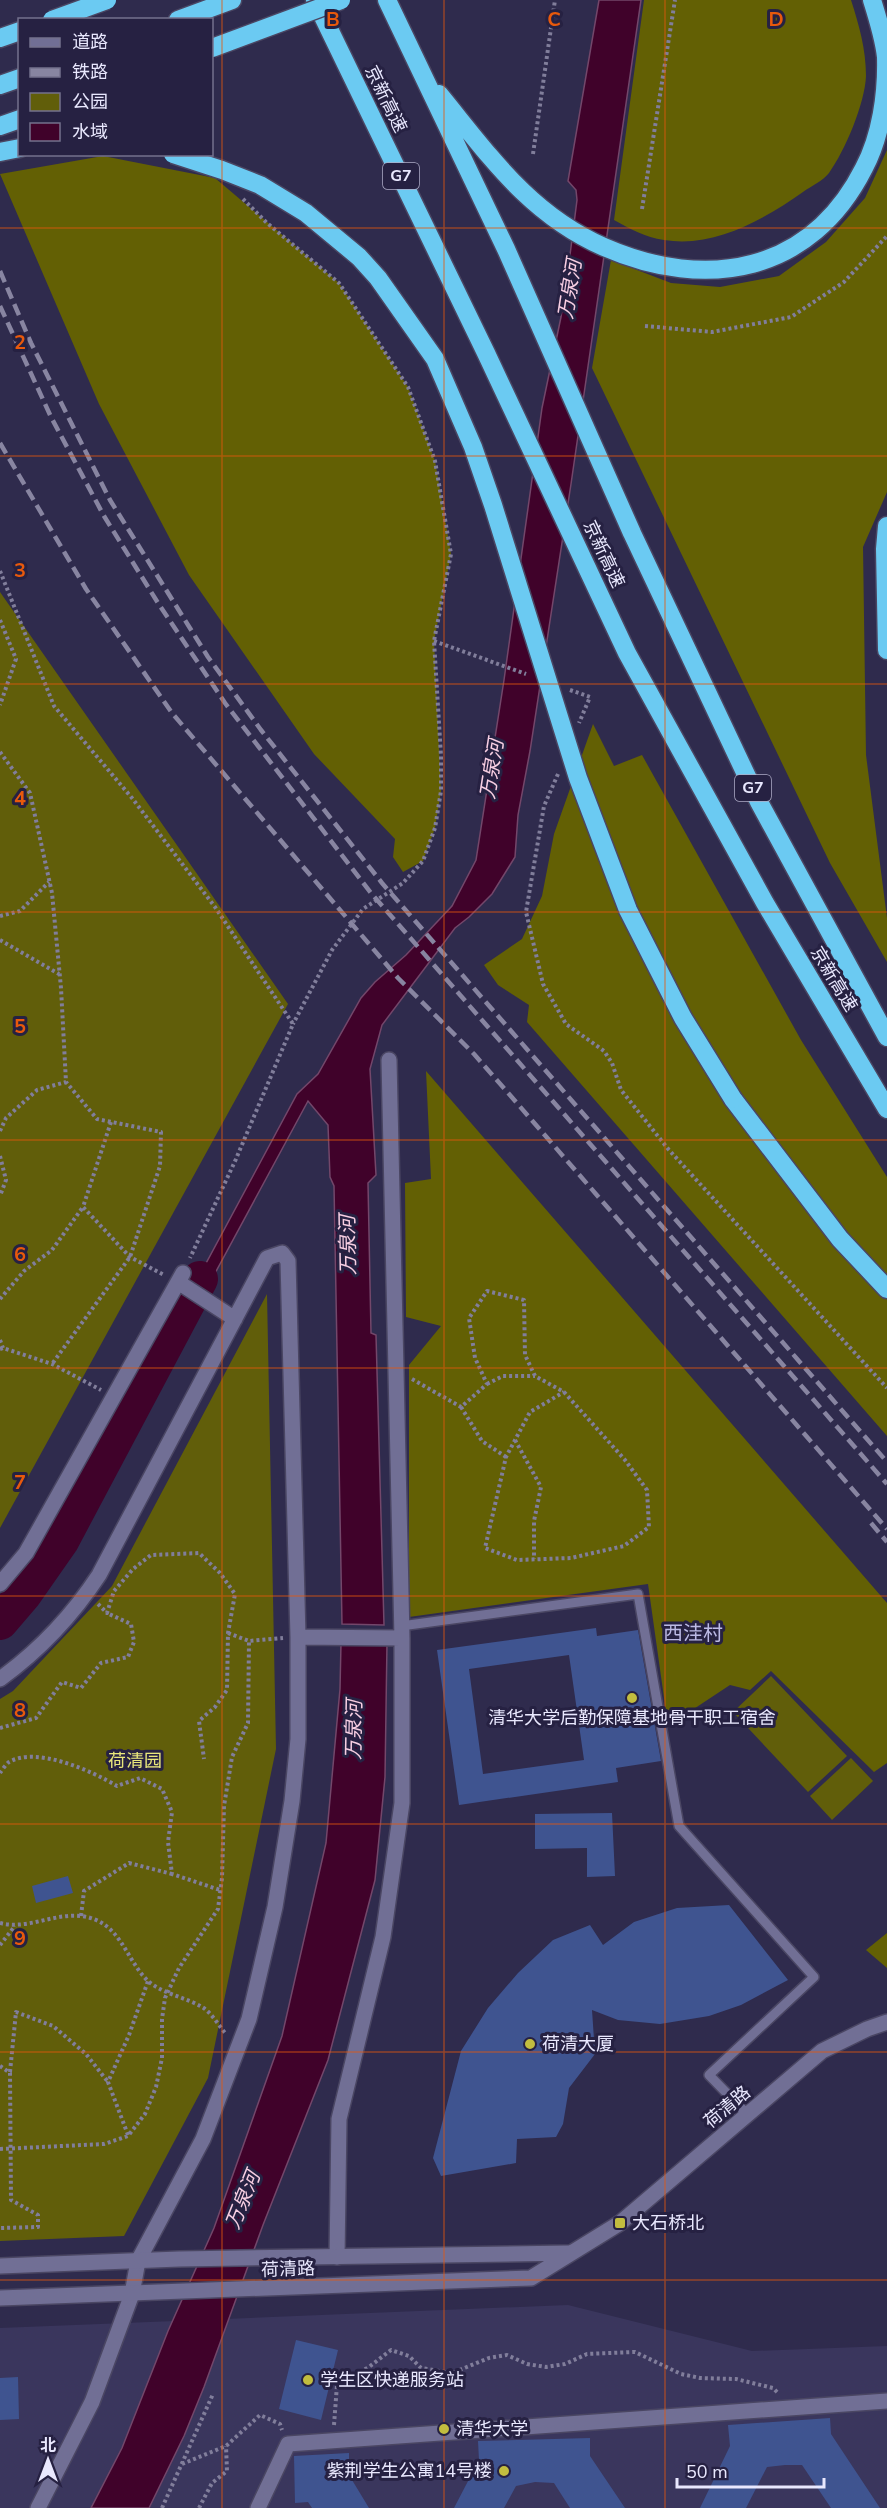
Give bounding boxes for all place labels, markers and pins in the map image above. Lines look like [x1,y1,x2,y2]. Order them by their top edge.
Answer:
marker: 清华大学后勤保障基地骨干职工宿舍 [625,1691,639,1705]
place label: 清华大学后勤保障基地骨干职工宿舍 [488,1706,776,1730]
place label: 荷清大厦 [542,2032,614,2056]
marker: 荷清大厦 [523,2037,537,2051]
place label: 大石桥北 [632,2211,704,2235]
marker: 大石桥北 [613,2216,627,2230]
place label: 学生区快递服务站 [320,2368,464,2392]
marker: 学生区快递服务站 [301,2373,315,2387]
place label: 清华大学 [456,2417,528,2441]
marker: 清华大学 [437,2422,451,2436]
place label: 紫荆学生公寓14号楼 [326,2459,492,2483]
marker: 紫荆学生公寓14号楼 [497,2464,511,2478]

